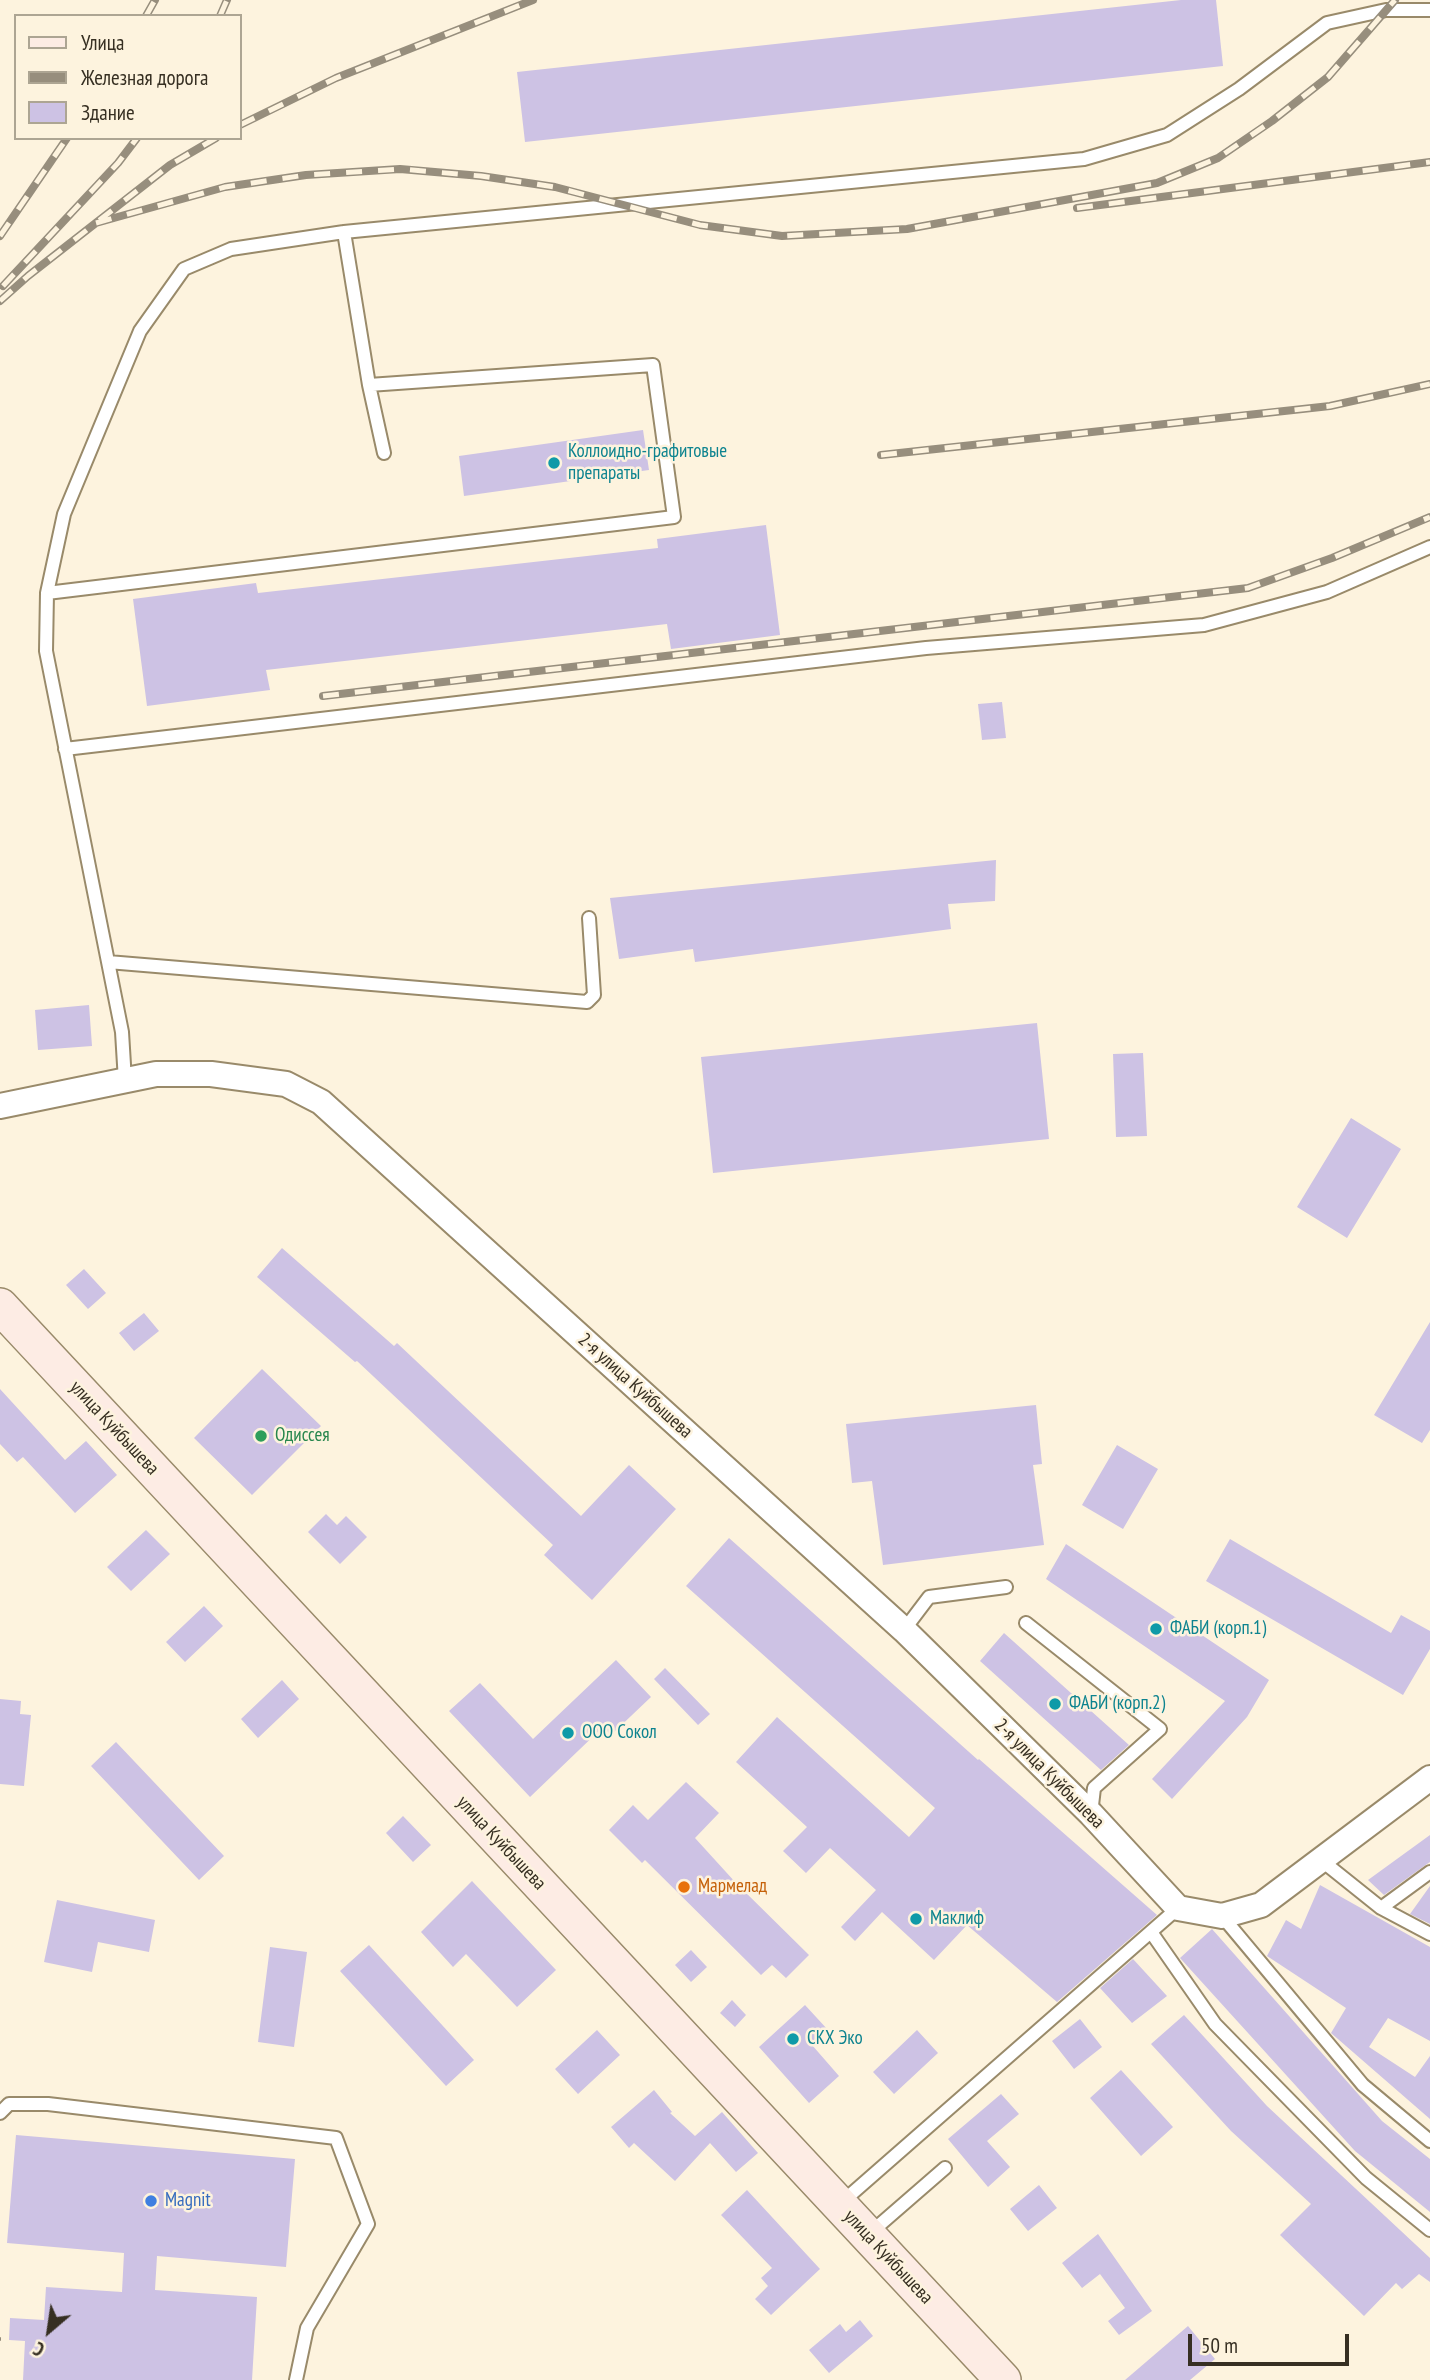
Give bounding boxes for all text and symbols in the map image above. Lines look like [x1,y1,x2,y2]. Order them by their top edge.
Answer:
legend [14,14,242,140]
text: Улица [81,29,124,56]
text: Железная дорога [81,64,208,91]
text: Здание [81,99,135,126]
place label: Коллоидно-графитовые препараты [568,441,727,485]
marker: Коллоидно-графитовые препараты [546,455,562,471]
street label: 2-я улица Куйбышева [573,1329,697,1443]
street label: улица Куйбышева [65,1376,163,1480]
place label: Одиссея [275,1425,330,1447]
marker: Одиссея [253,1428,269,1444]
place label: ФАБИ (корп.1) [1170,1618,1266,1640]
marker: ФАБИ (корп.1) [1148,1621,1164,1637]
place label: ФАБИ (корп.2) [1069,1693,1165,1715]
marker: ФАБИ (корп.2) [1047,1696,1063,1712]
street label: 2-я улица Куйбышева [989,1714,1109,1834]
place label: ООО Сокол [582,1722,657,1744]
marker: ООО Сокол [560,1725,576,1741]
street label: улица Куйбышева [452,1791,550,1895]
place label: Мармелад [698,1876,767,1898]
marker: Мармелад [676,1879,692,1895]
place label: Маклиф [930,1908,984,1930]
marker: Маклиф [908,1911,924,1927]
place label: СКХ Эко [807,2028,863,2050]
marker: СКХ Эко [785,2031,801,2047]
place label: Magnit [165,2190,211,2212]
marker: Magnit [143,2193,159,2209]
street label: улица Куйбышева [839,2205,937,2309]
north arrow [14,2296,84,2366]
scale bar [1192,2320,1353,2364]
text: 50 m [1201,2332,1238,2359]
text: С [29,2337,48,2362]

